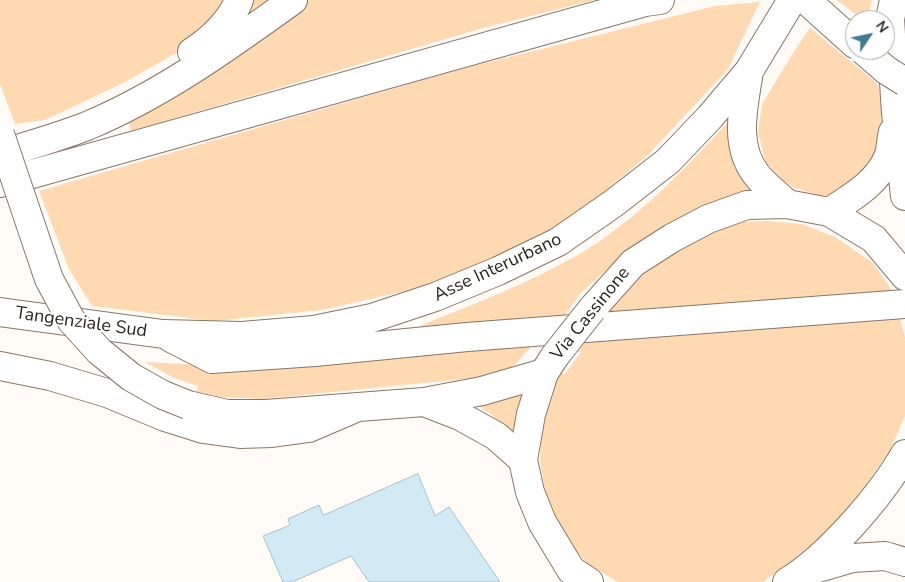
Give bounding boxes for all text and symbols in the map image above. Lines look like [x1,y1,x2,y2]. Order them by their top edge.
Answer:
north arrow [845,10,895,60]
text: N [871,17,893,37]
street label: Asse Interurbano [431,229,565,307]
street label: Via Cassinone [547,263,635,365]
street label: Tangenziale Sud [14,303,148,343]

